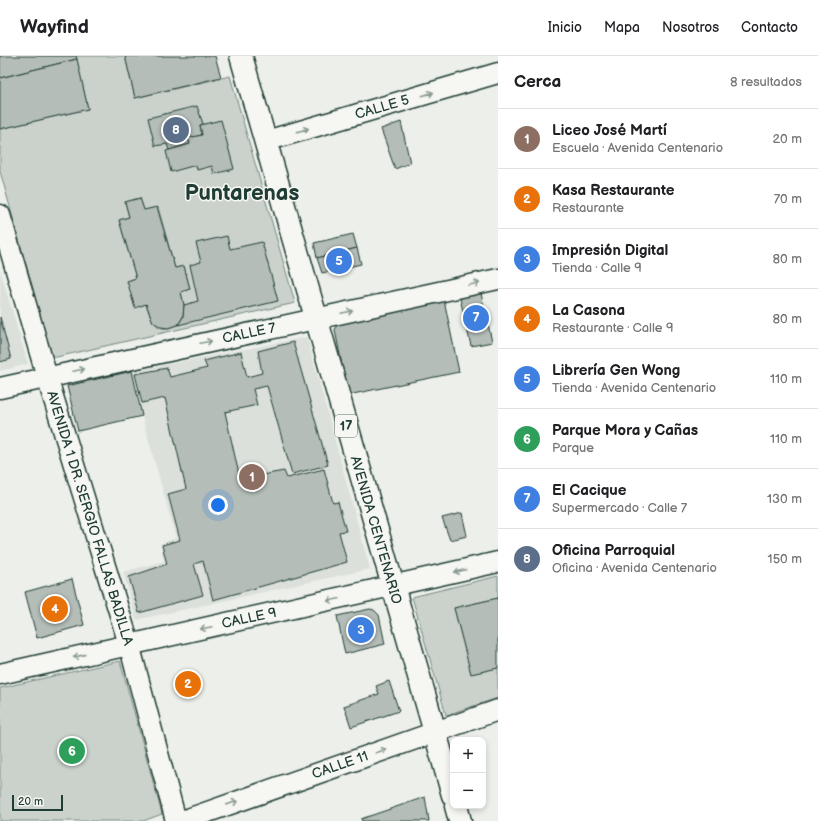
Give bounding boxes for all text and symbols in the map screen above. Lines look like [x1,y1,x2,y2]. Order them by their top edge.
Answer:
text: Wayfind [20,16,89,39]
text: Inicio [548,19,582,36]
text: Mapa [604,19,640,36]
text: Nosotros [662,19,719,36]
text: Contacto [741,19,798,36]
text: Cerca [514,72,561,92]
text: 8 resultados [730,74,802,90]
one-way arrow [422,90,435,97]
street label: CALLE 5 [353,91,411,123]
pin: 8 [163,115,189,145]
text: Liceo José Martí [552,121,667,140]
one-way arrow [297,126,310,133]
text: 1 [524,131,530,147]
text: 20 m [772,131,802,147]
text: Escuela · Avenida Centenario [552,140,723,156]
district label: Puntarenas [185,180,300,207]
text: Kasa Restaurante [552,181,674,200]
text: 2 [523,191,531,207]
text: 70 m [774,191,802,207]
text: Restaurante [552,200,624,216]
text: Impresión Digital [552,241,668,260]
pin: 5 [326,246,352,276]
text: 3 [523,251,531,267]
text: 80 m [773,251,802,267]
text: Tienda · Calle 9 [552,260,642,276]
one-way arrow [467,279,480,287]
text: La Casona [552,301,625,320]
pin: 7 [463,303,489,333]
one-way arrow [340,308,353,315]
text: 4 [523,311,531,327]
text: 80 m [773,311,802,327]
street label: CALLE 7 [221,319,277,347]
text: Restaurante · Calle 9 [552,320,674,336]
one-way arrow [199,338,212,346]
text: Librería Gen Wong [552,361,680,380]
one-way arrow [72,365,85,373]
text: 5 [523,371,531,387]
text: 110 m [770,371,802,387]
text: Tienda · Avenida Centenario [552,380,716,396]
street label: AVENIDA 1 DR. SERGIO FALLAS BADILLA [43,389,137,648]
road number: 17 [335,415,357,437]
text: Parque Mora y Cañas [552,421,698,440]
text: 6 [523,431,531,447]
text: 110 m [770,431,802,447]
text: Parque [552,440,594,456]
street label: AVENIDA CENTENARIO [347,454,405,606]
pin: 1 [239,462,265,492]
text: El Cacique [552,481,626,500]
text: 7 [523,491,531,507]
text: 130 m [767,491,802,507]
your location [208,495,228,515]
text: Supermercado · Calle 7 [552,500,687,516]
text: Oficina Parroquial [552,541,675,560]
text: 8 [523,551,531,567]
text: 150 m [768,551,802,567]
text: Oficina · Avenida Centenario [552,560,717,576]
one-way arrow [454,568,467,576]
pin: 4 [42,594,68,624]
one-way arrow [327,596,340,604]
street label: CALLE 9 [220,604,278,632]
pin: 3 [348,615,374,645]
one-way arrow [200,624,213,632]
one-way arrow [73,653,86,660]
pin: 2 [175,669,201,699]
pin: 6 [59,736,85,766]
map controls [450,737,486,809]
button: + [450,737,486,773]
one-way arrow [374,746,386,754]
street label: CALLE 11 [310,747,370,783]
button: − [450,773,486,809]
scale bar [12,793,63,812]
text: 20 m [18,795,43,808]
one-way arrow [225,799,237,807]

